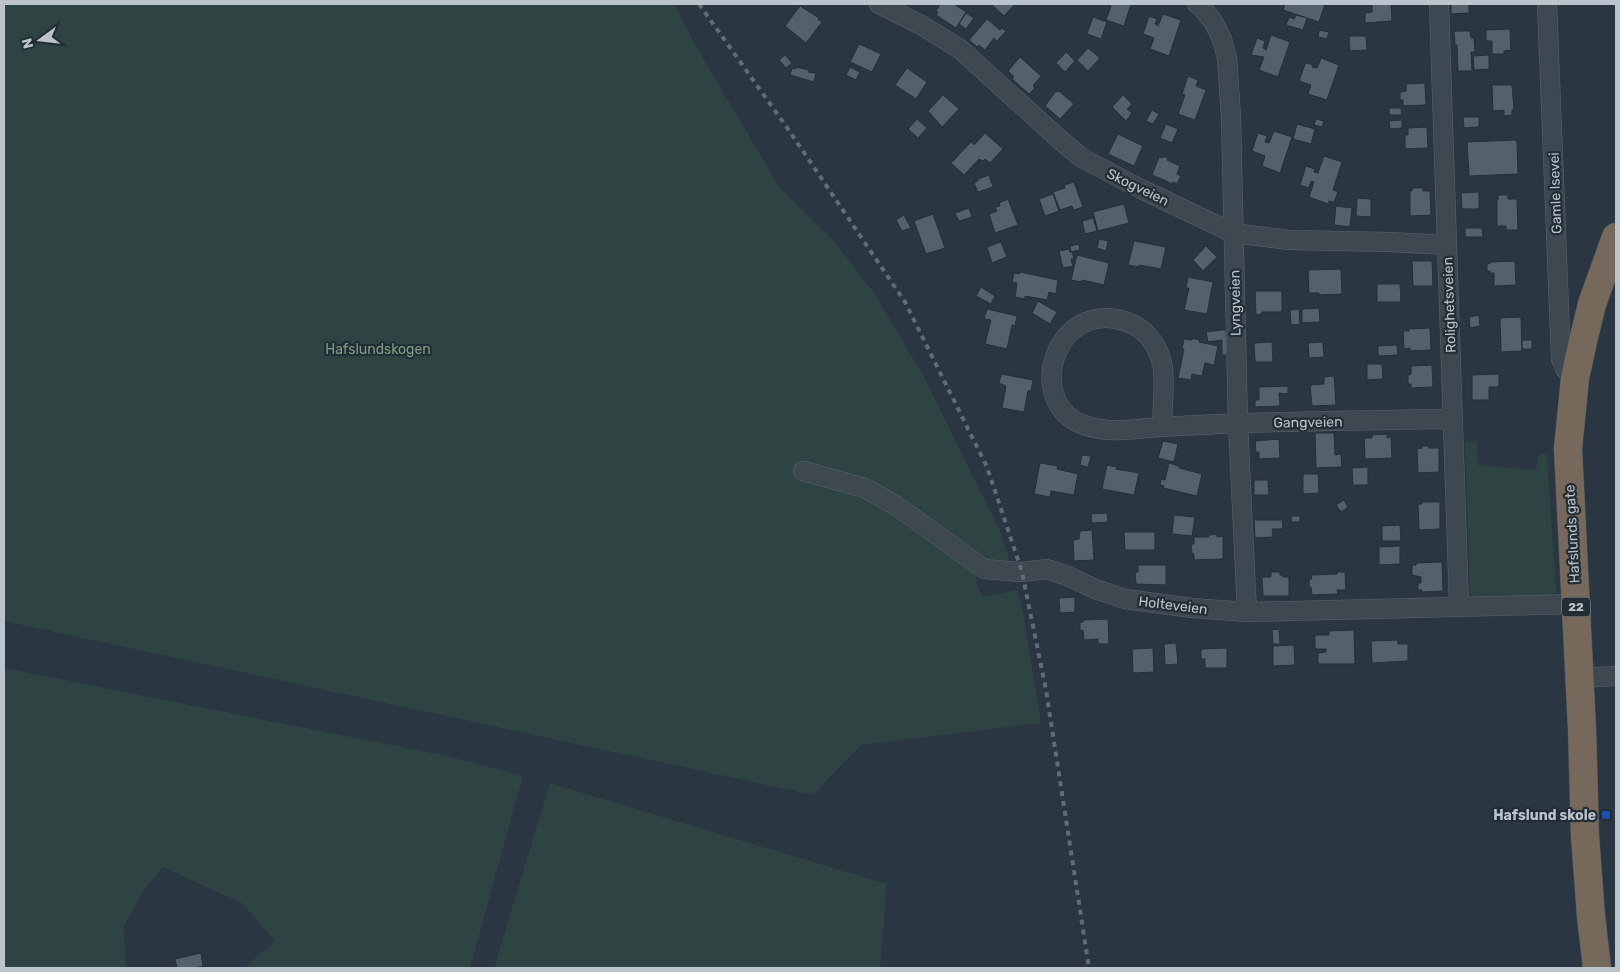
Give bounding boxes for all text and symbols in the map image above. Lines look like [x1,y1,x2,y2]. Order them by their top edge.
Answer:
north arrow [15,15,65,65]
text: N [18,36,37,50]
street label: Gamle Isevei [1546,152,1565,234]
street label: Skogveien [1104,165,1172,210]
street label: Rolighetsveien [1439,257,1460,353]
street label: Lyngveien [1226,270,1245,336]
park label: Hafslundskogen [325,341,431,358]
street label: Gangveien [1273,413,1343,432]
street label: Hafslunds gate [1561,484,1584,584]
street label: Holteveien [1137,593,1208,618]
road number: 22 [1562,598,1590,616]
place label: Hafslund skole [1493,807,1596,824]
marker: Hafslund skole [1600,809,1612,821]

